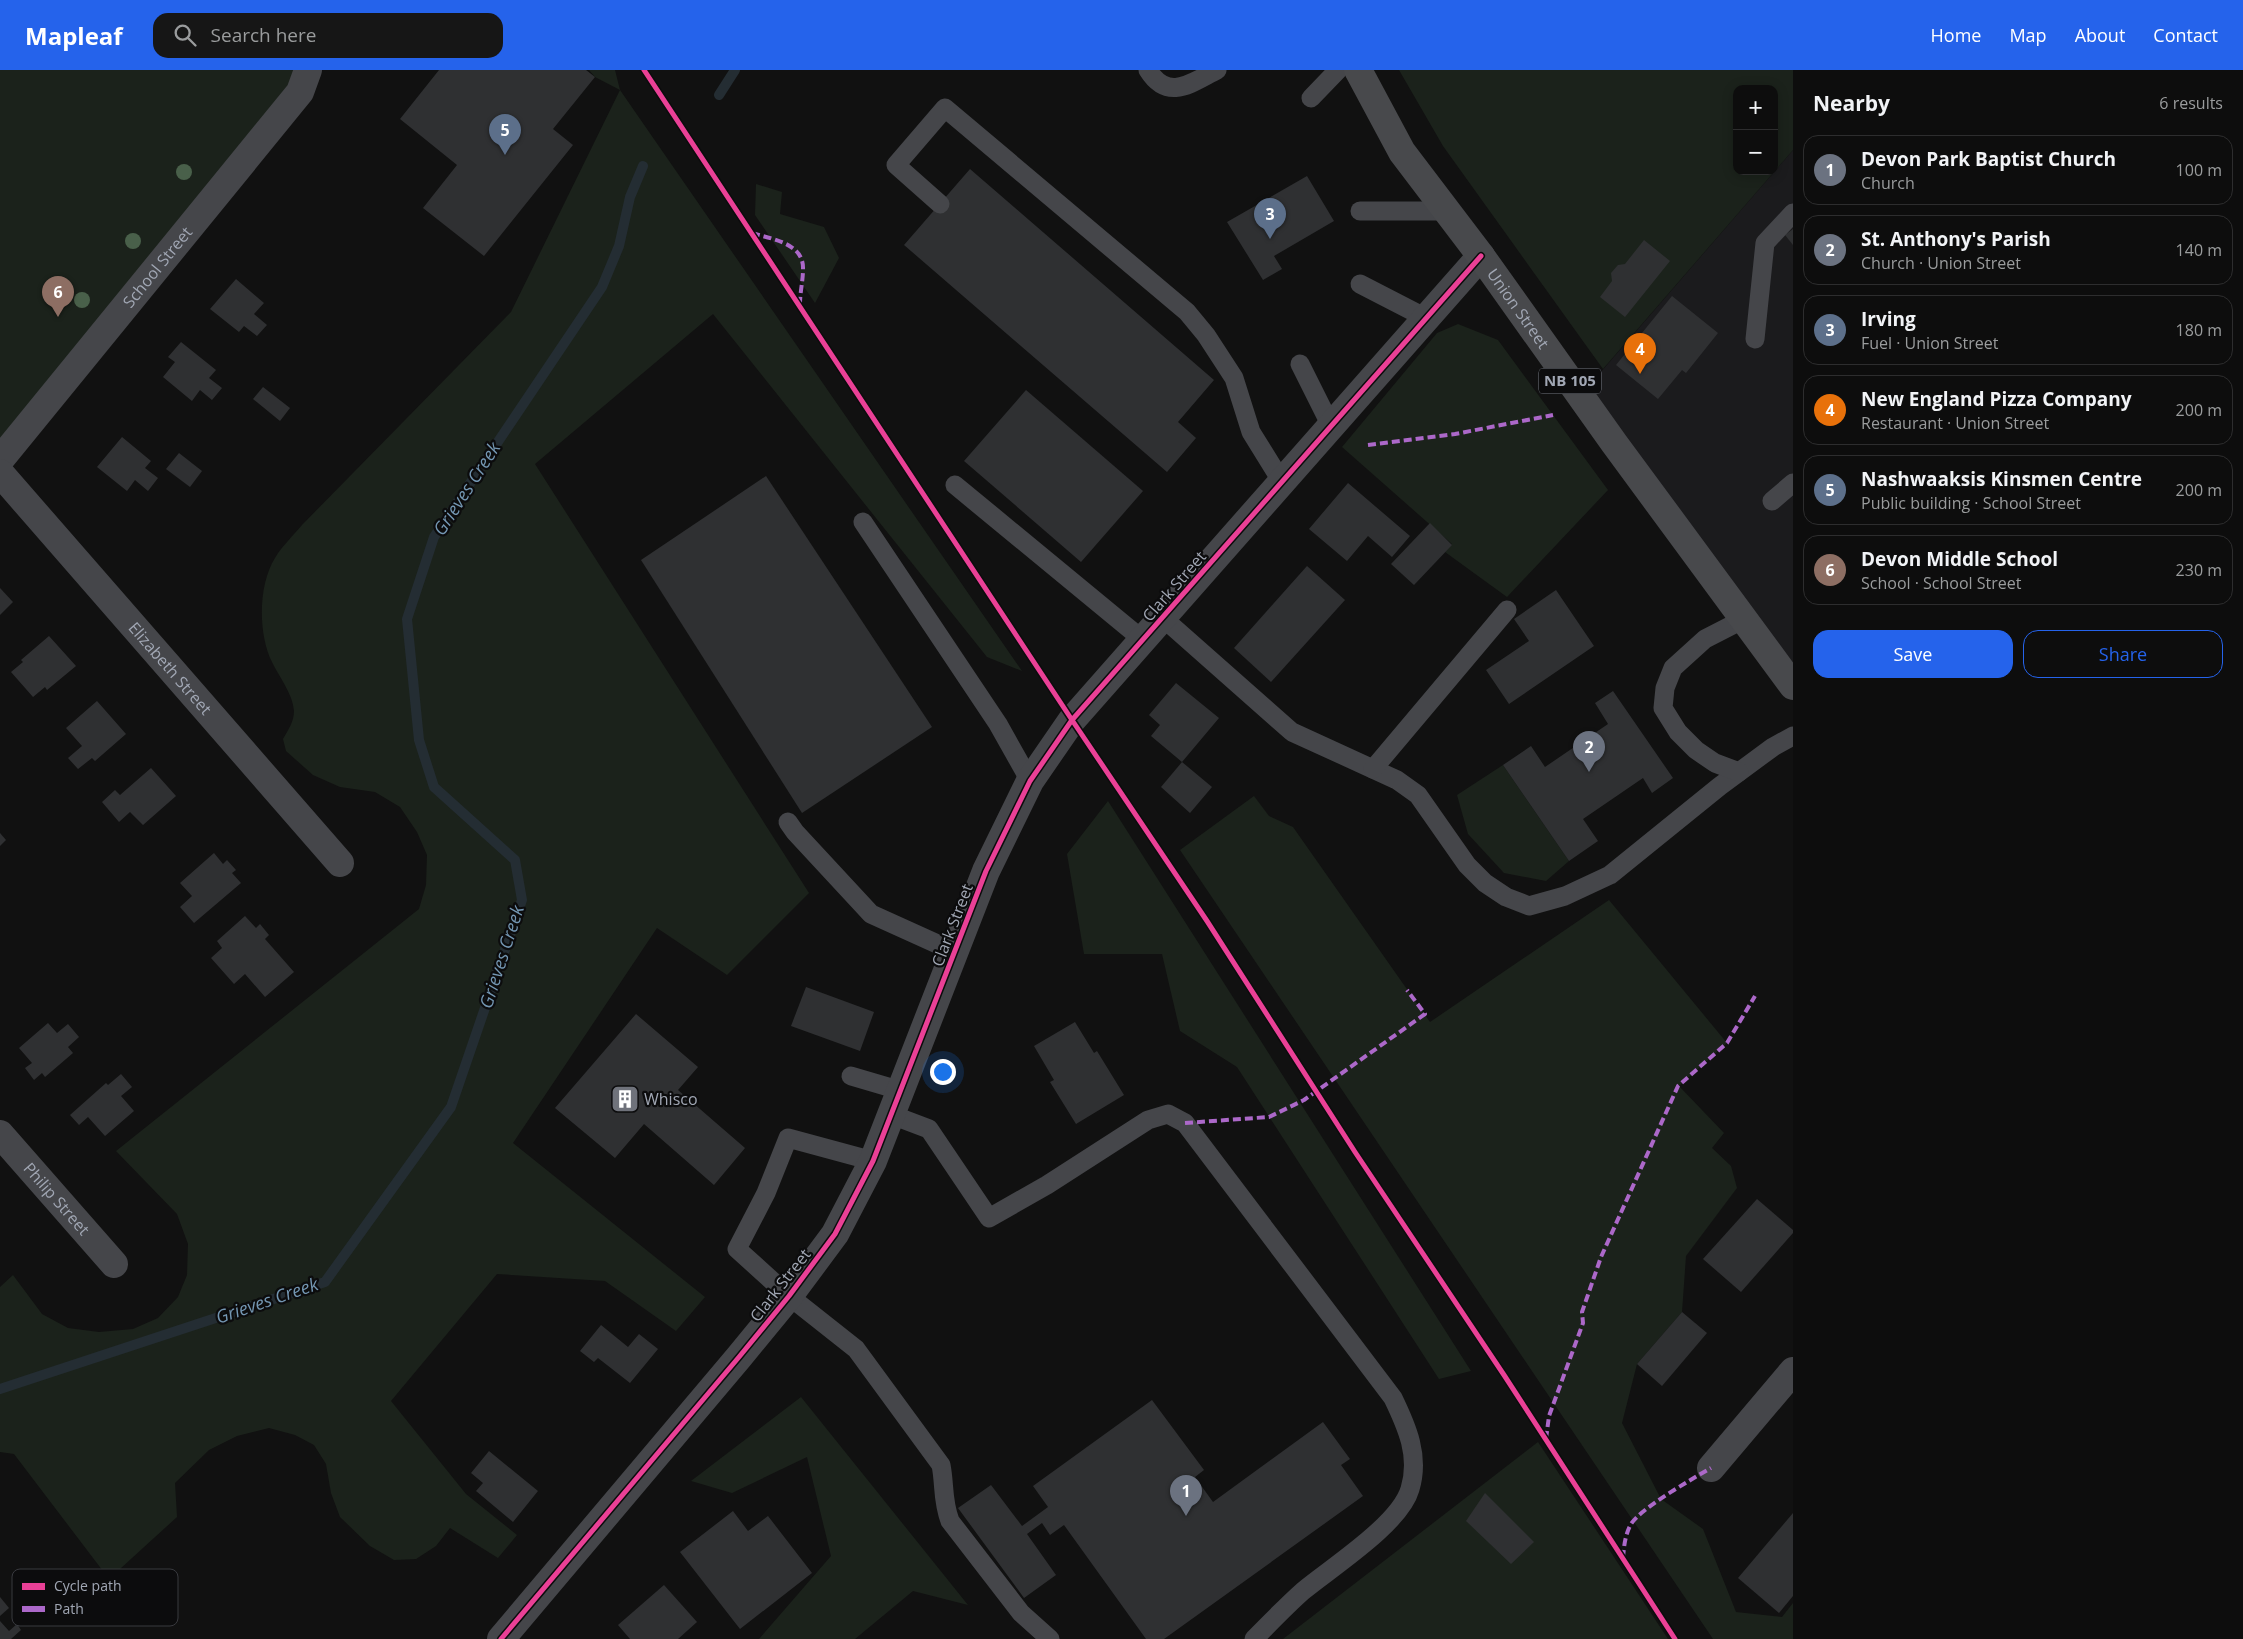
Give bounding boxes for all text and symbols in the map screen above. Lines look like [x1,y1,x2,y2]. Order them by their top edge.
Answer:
search box [153,13,503,58]
text: Mapleaf [25,19,123,52]
icon: search [171,21,199,49]
text: Search here [211,22,316,48]
text: Home [1931,23,1981,47]
text: Map [2009,23,2047,47]
text: About [2075,23,2125,47]
text: Contact [2153,23,2218,47]
map controls [1733,85,1778,175]
button: + [1733,85,1778,130]
text: Nearby [1813,89,1890,117]
text: 6 results [2159,92,2223,114]
pin: 5 [489,114,521,155]
button: − [1733,130,1778,175]
text: Devon Park Baptist Church [1861,146,2116,172]
text: 1 [1825,159,1835,181]
text: 100 m [2176,159,2222,181]
text: Church [1861,172,1915,194]
pin: 3 [1254,198,1286,239]
street label: School Street [118,222,197,312]
text: St. Anthony's Parish [1861,226,2051,252]
text: 2 [1825,239,1835,261]
text: 140 m [2176,239,2222,261]
text: Church · Union Street [1861,252,2021,274]
street label: Union Street [1482,264,1555,353]
pin: 6 [42,276,74,317]
text: Irving [1861,306,1916,332]
text: 3 [1825,319,1835,341]
text: 180 m [2176,319,2222,341]
text: Fuel · Union Street [1861,332,1998,354]
pin: 4 [1624,333,1656,374]
road number: NB 105 [1539,368,1601,394]
text: New England Pizza Company [1861,386,2131,412]
text: 4 [1825,399,1835,421]
text: 200 m [2176,399,2222,421]
text: Restaurant · Union Street [1861,412,2049,434]
water label: Grieves Creek [427,436,506,540]
text: Nashwaaksis Kinsmen Centre [1861,466,2142,492]
text: 5 [1825,479,1835,501]
text: 200 m [2176,479,2222,501]
text: Public building · School Street [1861,492,2081,514]
street label: Clark Street [1137,546,1211,626]
text: Devon Middle School [1861,546,2058,572]
text: 6 [1825,559,1835,581]
text: 230 m [2176,559,2222,581]
text: School · School Street [1861,572,2021,594]
street label: Elizabeth Street [124,617,217,720]
button: Save [1813,630,2013,678]
button: Share [2023,630,2223,678]
pin: 2 [1573,731,1605,772]
street label: Clark Street [926,880,978,969]
water label: Grieves Creek [473,901,529,1011]
your location [930,1059,956,1085]
building icon: Whisco [610,1084,640,1114]
place label: Whisco [644,1088,698,1110]
street label: Philip Street [19,1157,95,1240]
street label: Clark Street [745,1244,816,1326]
water label: Grieves Creek [212,1271,322,1329]
pin: 1 [1170,1475,1202,1516]
legend [12,1569,178,1626]
text: Cycle path [54,1576,122,1595]
text: Path [54,1599,84,1618]

